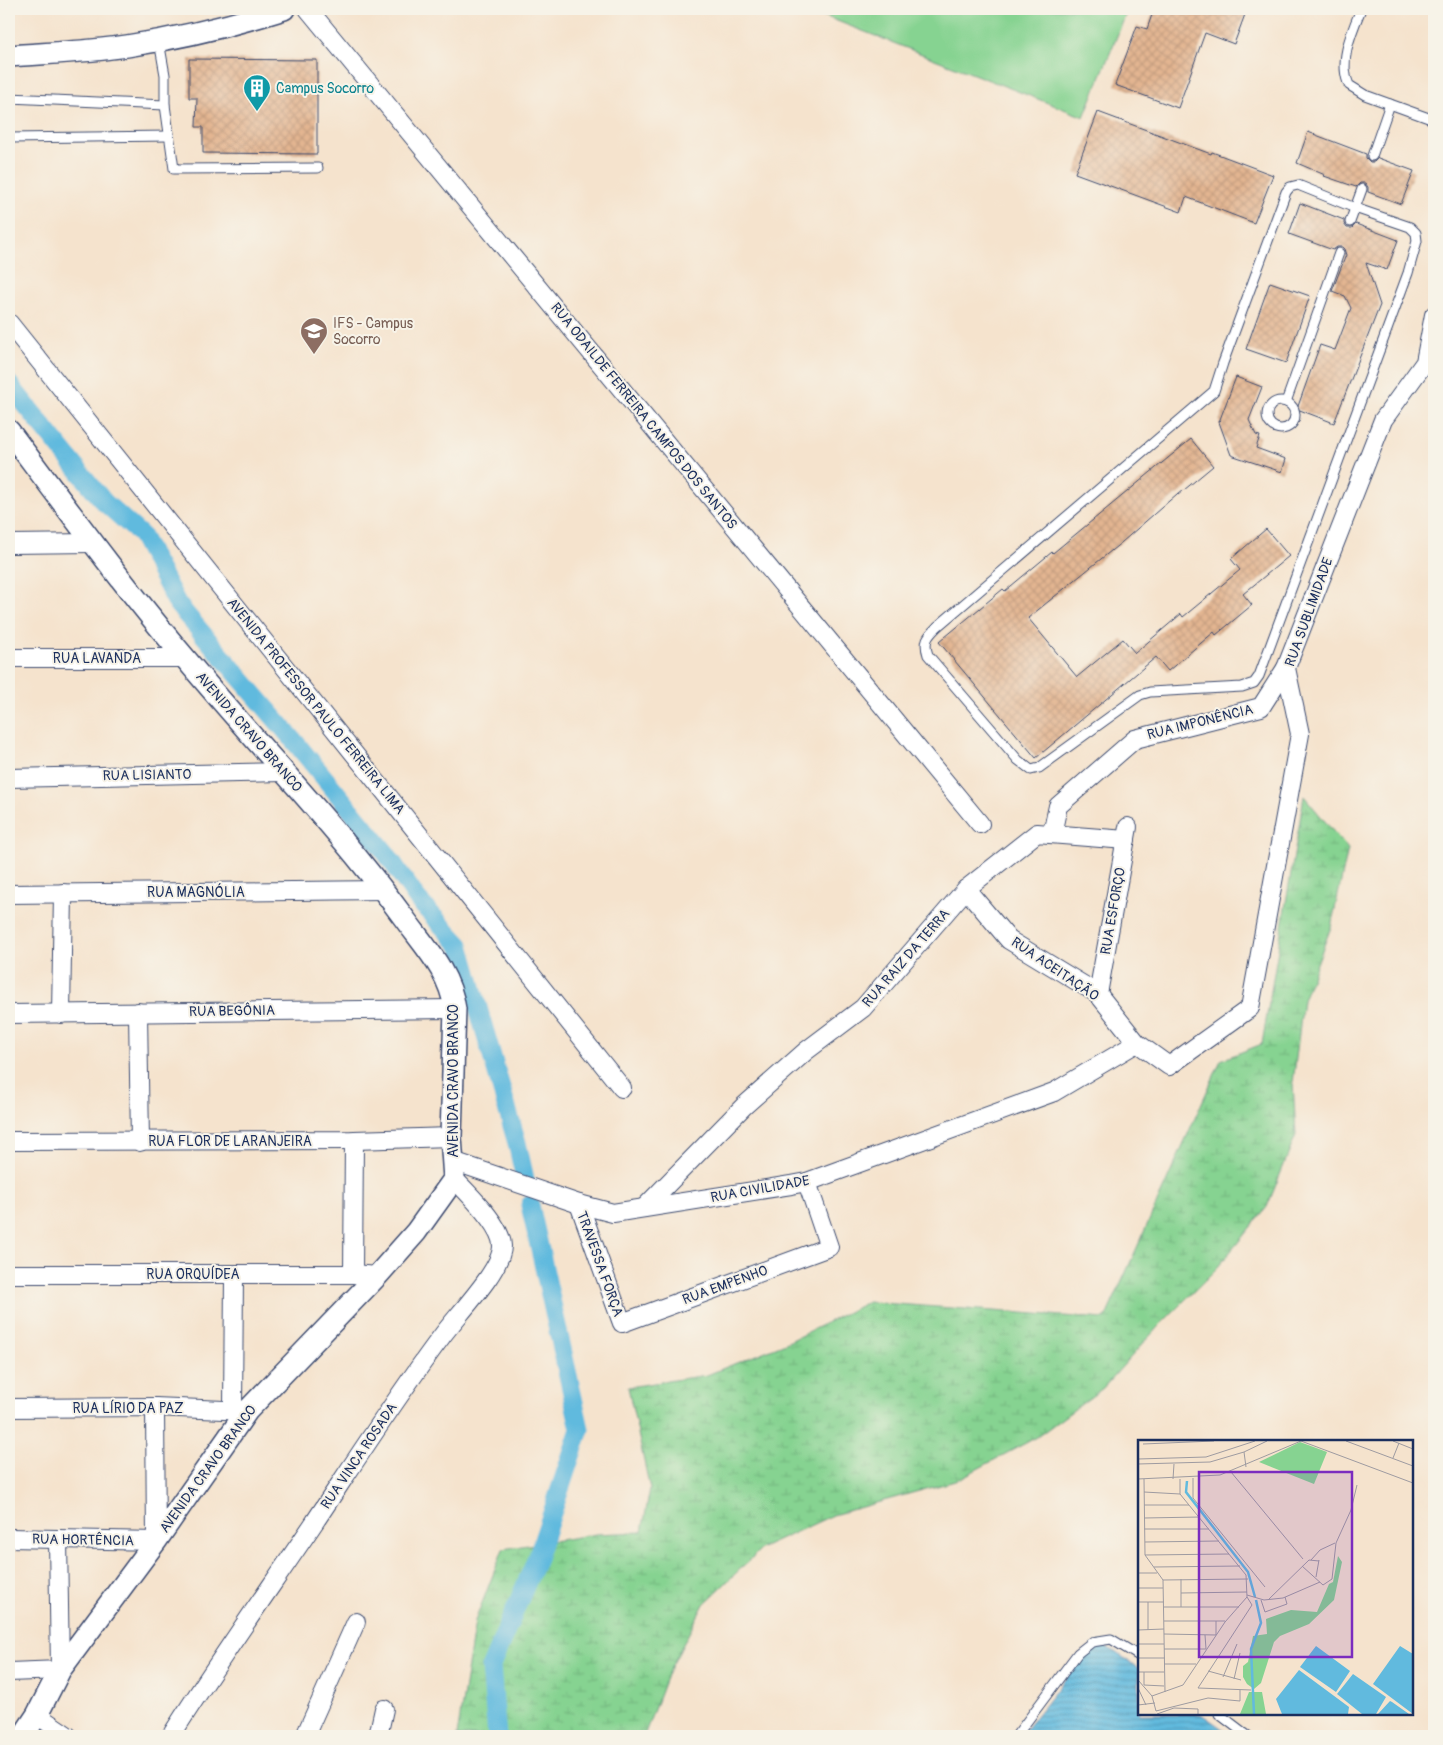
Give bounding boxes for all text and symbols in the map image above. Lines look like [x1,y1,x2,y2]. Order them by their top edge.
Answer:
building icon: Campus Socorro [242,73,272,112]
place label: Campus Socorro [276,80,375,97]
street label: RUA ODAILDE FERREIRA CAMPOS DOS SANTOS [547,299,741,533]
place label: IFS - Campus Socorro [333,315,414,348]
school or university icon: IFS - Campus Socorro [299,316,329,355]
street label: RUA SUBLIMIDADE [1281,555,1337,669]
street label: AVENIDA PROFESSOR PAULO FERREIRA LIMA [223,595,409,817]
street label: RUA LAVANDA [53,650,141,667]
street label: AVENIDA CRAVO BRANCO [192,669,306,796]
street label: RUA IMPONÊNCIA [1145,700,1255,743]
street label: RUA LISIANTO [103,766,192,784]
street label: RUA ESFORÇO [1097,866,1129,956]
street label: RUA MAGNÓLIA [147,883,245,901]
street label: RUA RAIZ DA TERRA [859,905,953,1011]
street label: RUA ACEITAÇÃO [1008,933,1102,1005]
street label: RUA BEGÔNIA [189,1001,275,1020]
street label: AVENIDA CRAVO BRANCO [445,1004,462,1158]
street label: RUA FLOR DE LARANJEIRA [148,1133,312,1150]
street label: RUA CIVILIDADE [709,1172,811,1206]
street label: TRAVESSA FORÇA [573,1209,627,1319]
street label: RUA EMPENHO [680,1262,770,1308]
street label: RUA ORQUÍDEA [146,1265,240,1283]
street label: RUA LÍRIO DA PAZ [72,1399,184,1417]
street label: RUA VINCA ROSADA [317,1400,401,1512]
street label: AVENIDA CRAVO BRANCO [156,1402,260,1536]
inset map [1138,1440,1413,1715]
street label: RUA HORTÊNCIA [32,1530,134,1549]

